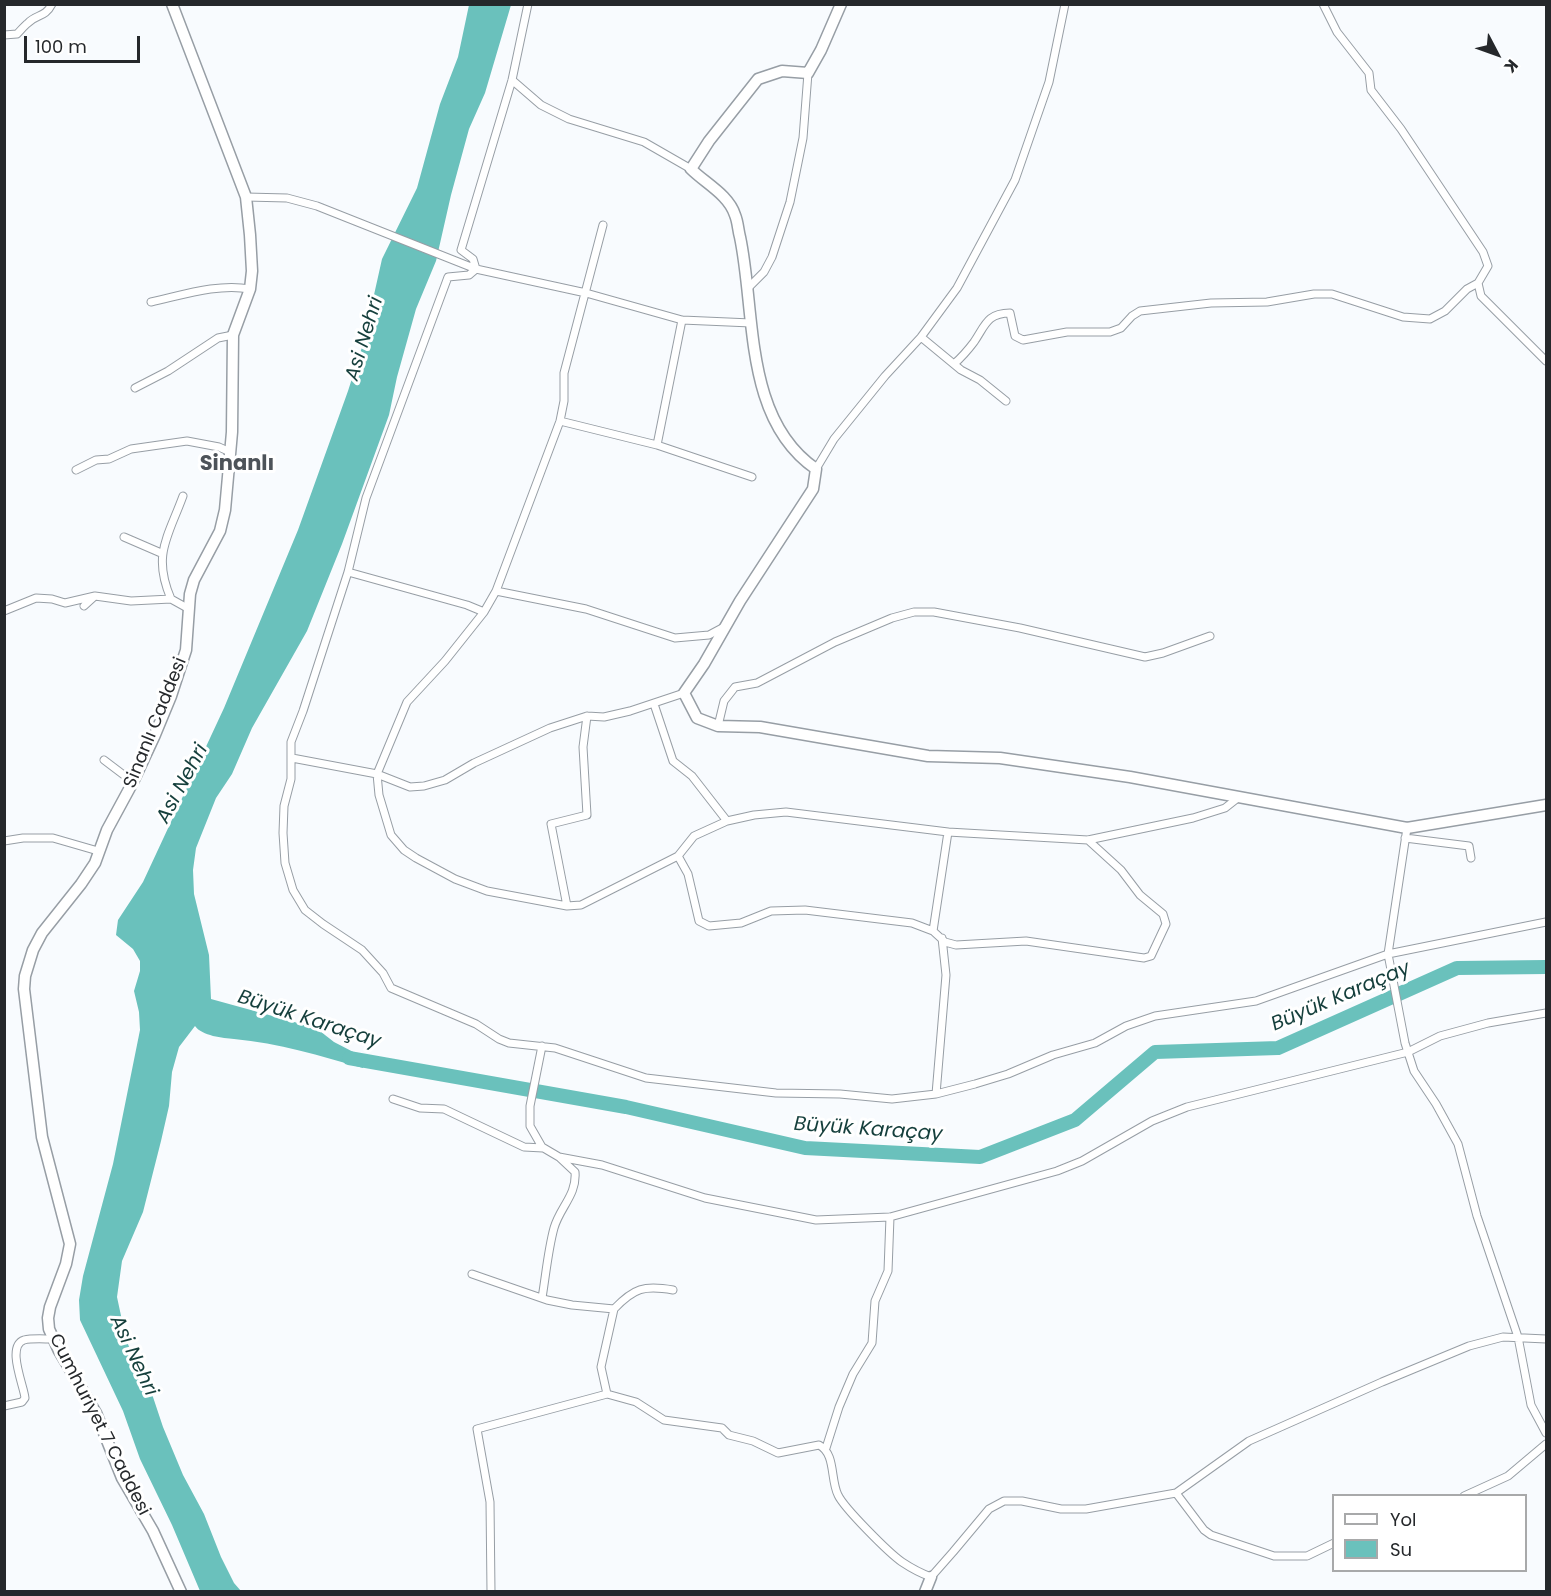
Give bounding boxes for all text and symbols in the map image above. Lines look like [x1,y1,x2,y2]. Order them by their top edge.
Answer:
scale bar [27,24,142,62]
north arrow [1467,24,1527,84]
text: 100 m [35,34,87,59]
text: K [1499,54,1523,78]
water label: Asi Nehri [341,294,389,384]
district label: Sinanlı [200,452,274,478]
street label: Sinanlı Caddesi [120,654,192,792]
water label: Asi Nehri [152,740,214,828]
water label: Büyük Karaçay [1268,957,1414,1037]
water label: Büyük Karaçay [235,986,383,1054]
water label: Büyük Karaçay [793,1113,943,1147]
water label: Asi Nehri [104,1312,162,1400]
street label: Cumhuriyet 7 Caddesi [44,1331,154,1519]
legend [1332,1494,1527,1572]
text: Yol [1390,1507,1416,1532]
text: Su [1390,1537,1412,1562]

